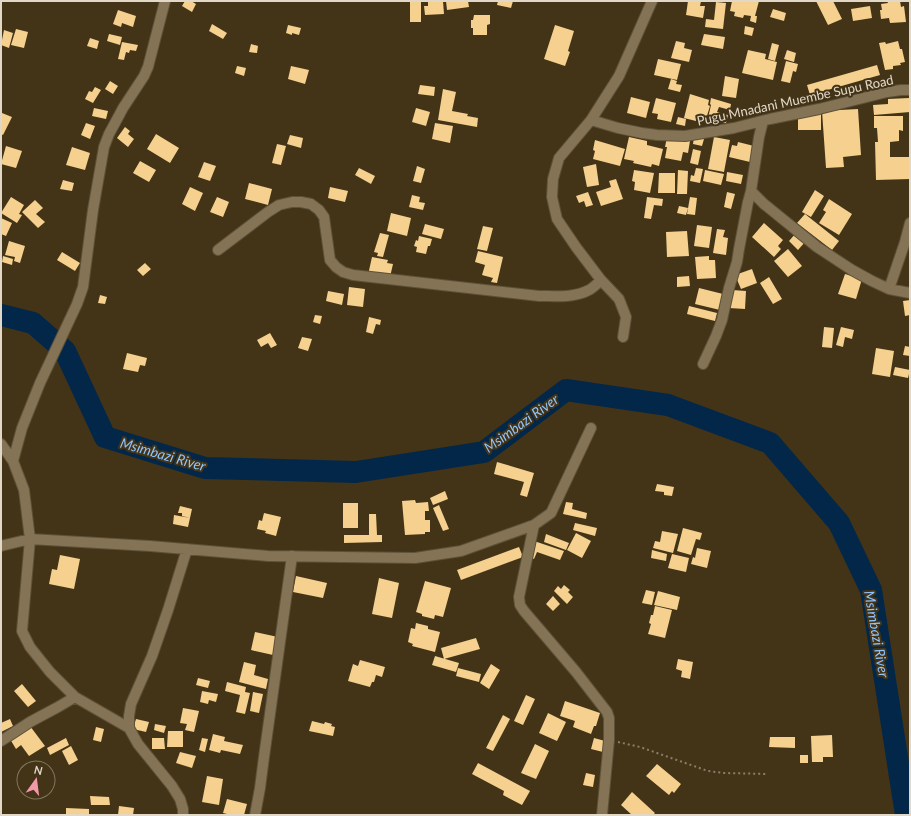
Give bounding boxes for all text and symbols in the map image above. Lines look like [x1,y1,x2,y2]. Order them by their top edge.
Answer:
street label: Pugu Mnadani Muembe Supu Road [695,71,895,129]
water label: Msimbazi River [480,390,562,456]
water label: Msimbazi River [118,434,208,474]
water label: Msimbazi River [861,589,893,679]
north arrow [16,760,56,800]
text: N [33,762,44,777]

